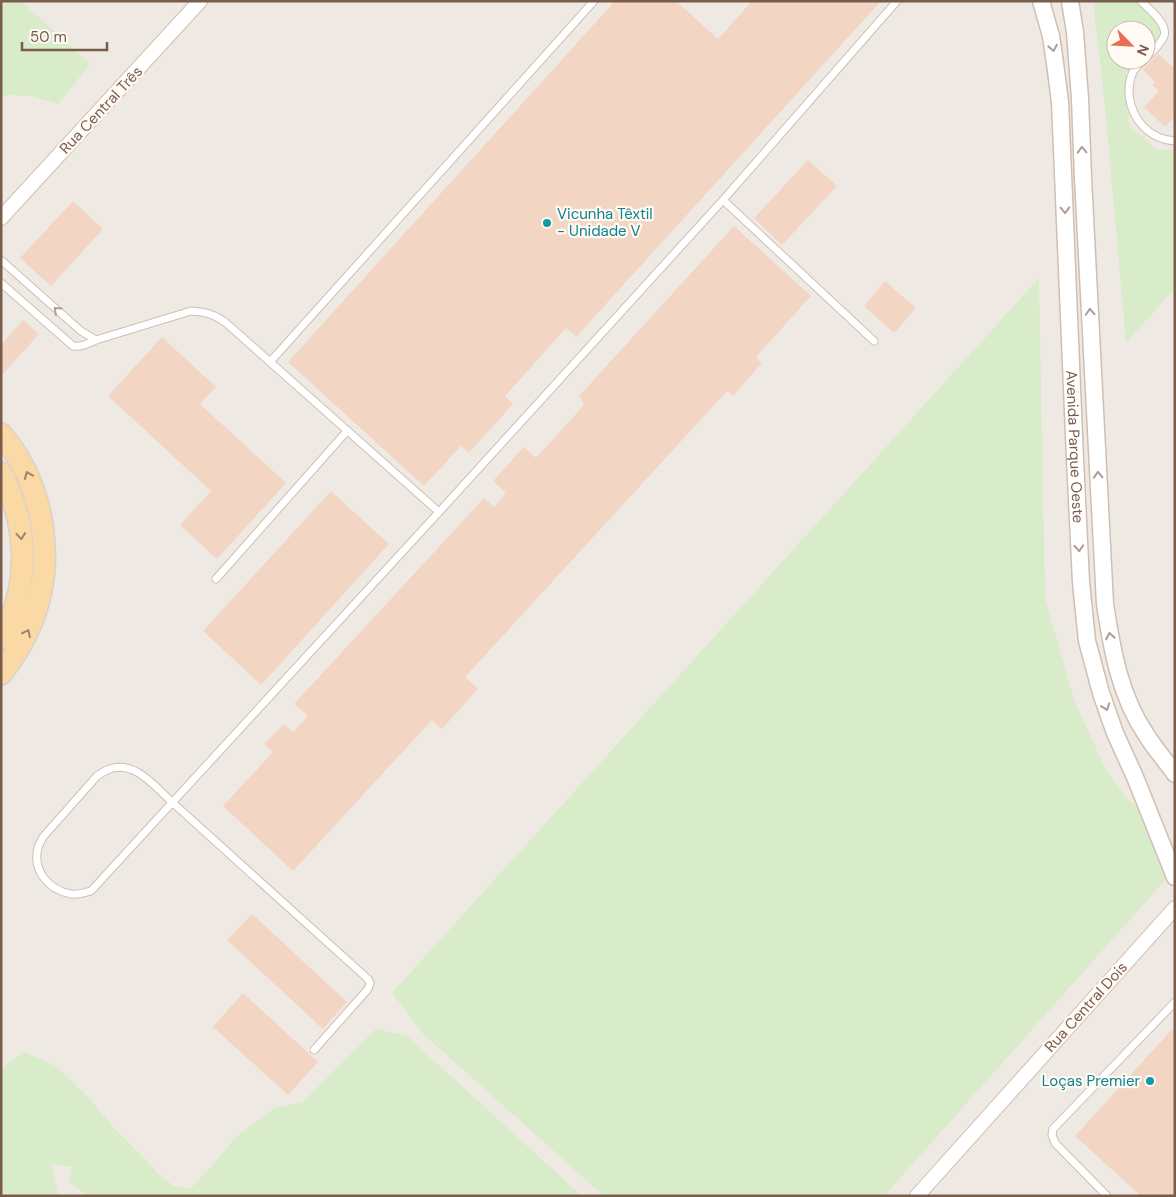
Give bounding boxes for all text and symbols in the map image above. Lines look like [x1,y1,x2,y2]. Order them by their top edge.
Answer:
scale bar [22,20,108,52]
north arrow [1106,20,1156,70]
text: 50 m [30,27,67,47]
text: N [1133,42,1153,59]
one-way arrow [1047,44,1058,53]
street label: Rua Central Três [55,62,147,158]
one-way arrow [1077,146,1087,154]
place label: Vicunha Têxtil - Unidade V [557,204,653,241]
one-way arrow [1059,207,1070,215]
marker: Vicunha Têxtil - Unidade V [541,217,553,229]
one-way arrow [54,307,63,316]
one-way arrow [1084,308,1095,316]
street label: Avenida Parque Oeste [1061,370,1088,524]
one-way arrow [1093,470,1104,478]
one-way arrow [23,471,34,480]
one-way arrow [15,532,26,540]
one-way arrow [1074,544,1085,552]
one-way arrow [21,629,31,638]
one-way arrow [1106,632,1116,641]
one-way arrow [1100,702,1110,711]
street label: Rua Central Dois [1040,958,1132,1056]
place label: Loças Premier [1042,1071,1140,1091]
marker: Loças Premier [1144,1075,1156,1087]

